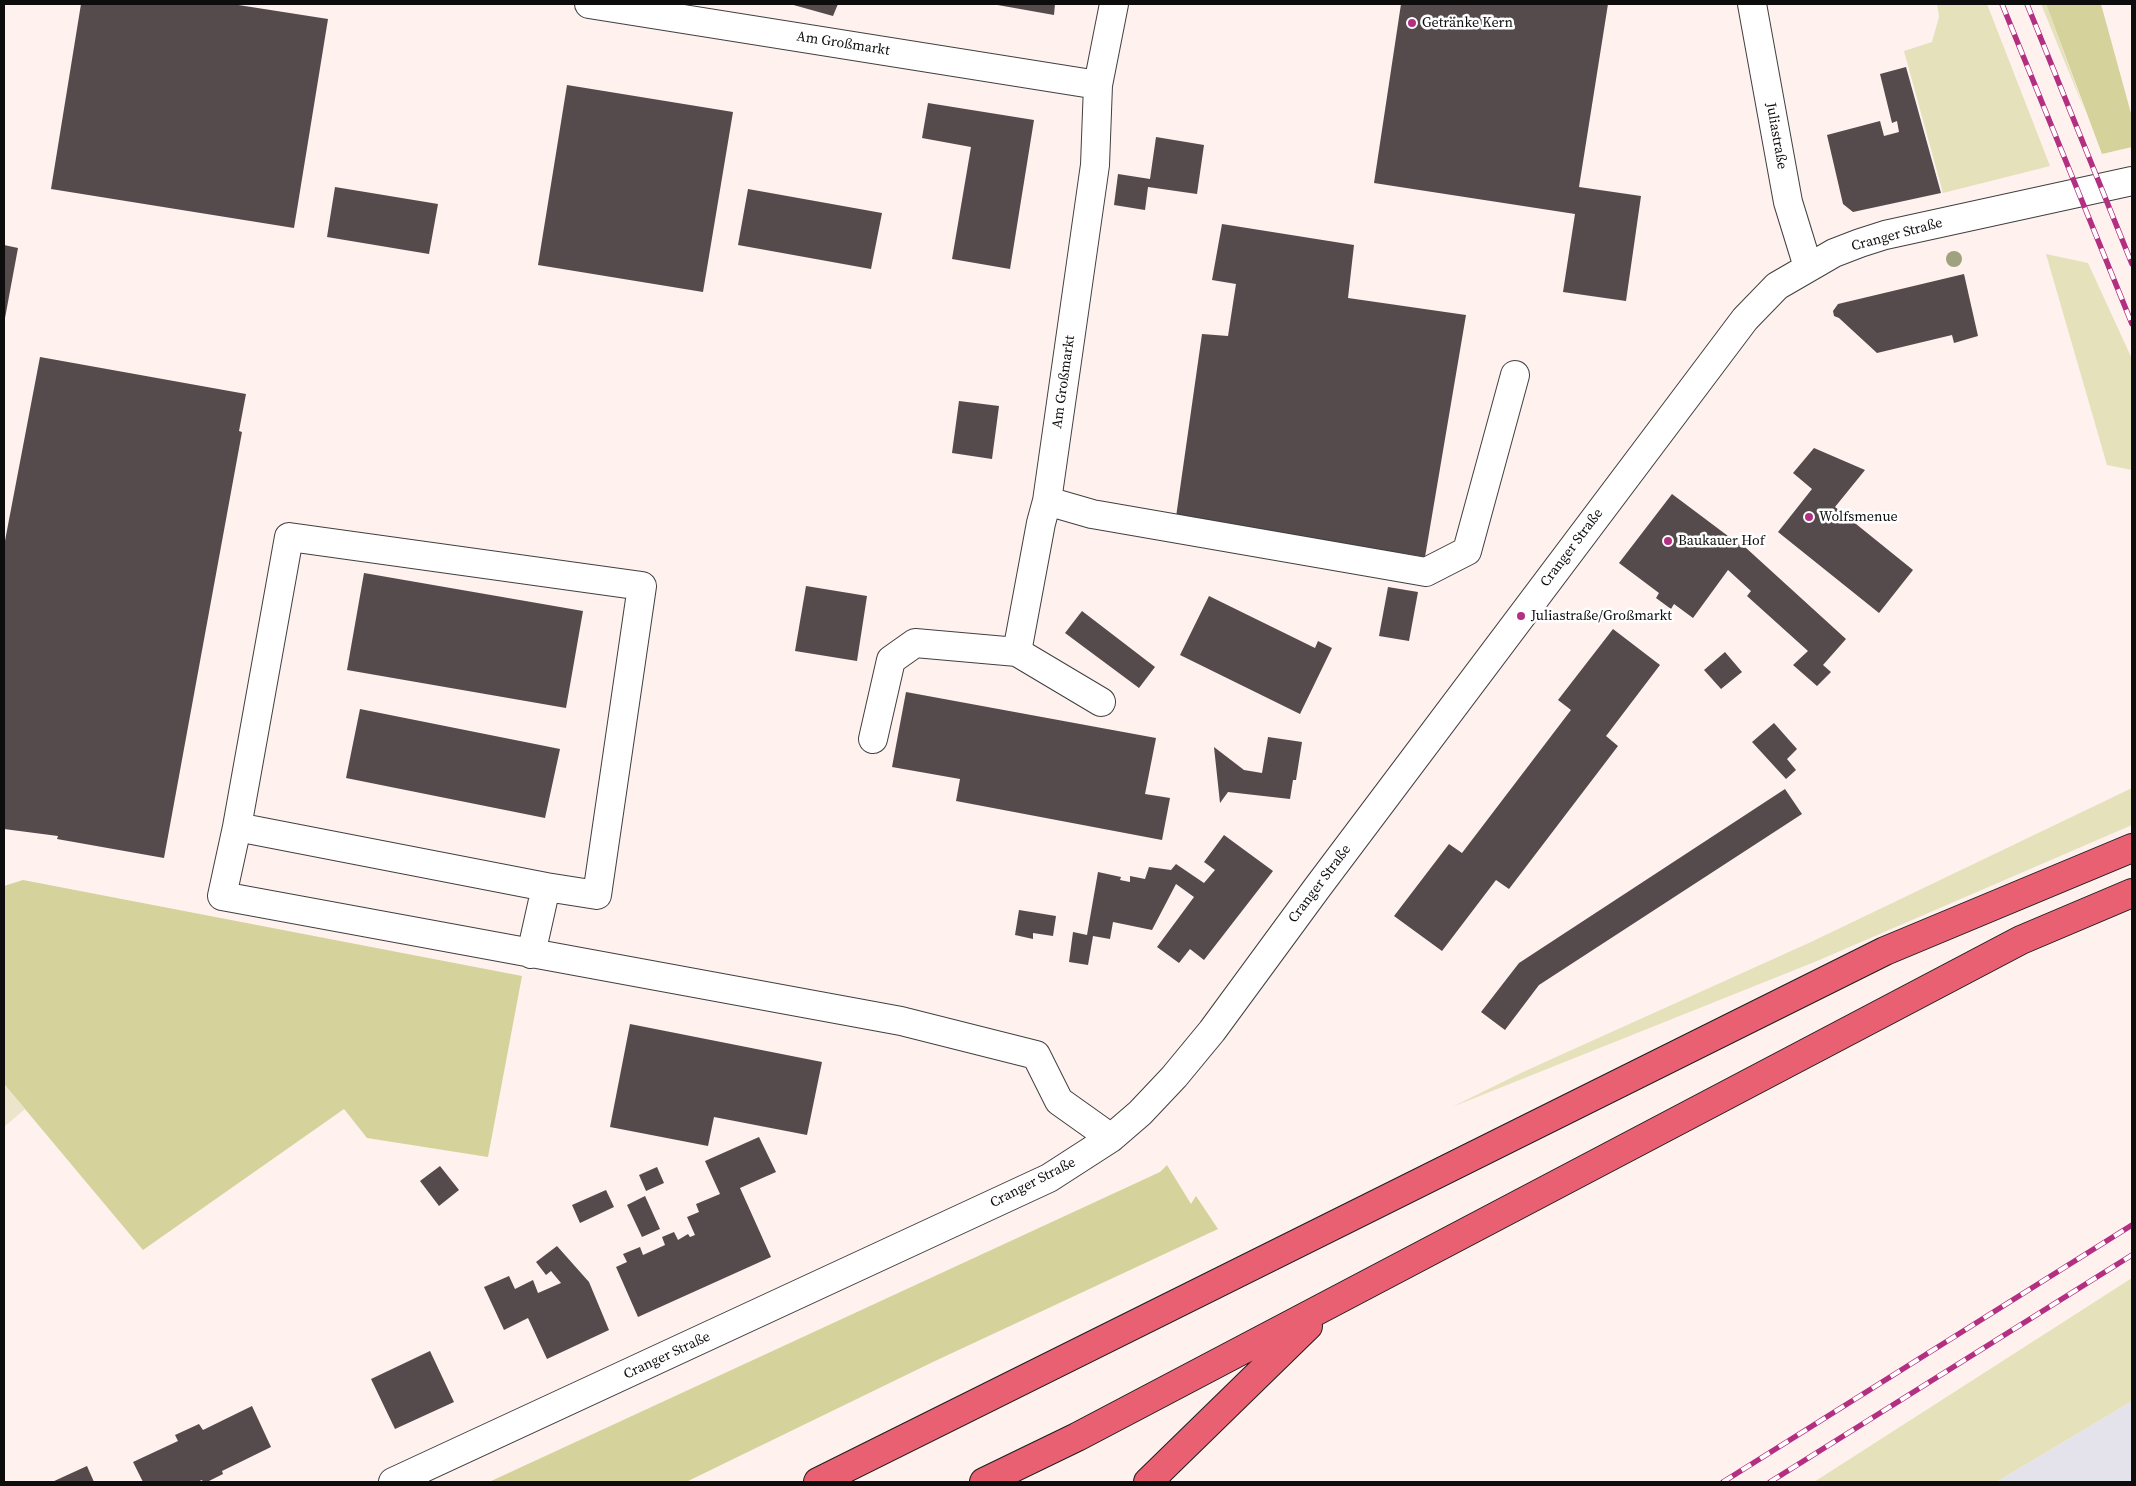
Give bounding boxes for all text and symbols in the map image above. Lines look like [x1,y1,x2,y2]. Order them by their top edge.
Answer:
place label: Getränke Kern [1422,15,1513,31]
marker: Getränke Kern [1406,17,1418,29]
street label: Am Großmarkt [795,28,891,60]
street label: Juliastraße [1762,101,1790,171]
street label: Cranger Straße [1850,215,1944,255]
street label: Am Großmarkt [1049,334,1079,430]
street label: Cranger Straße [1537,506,1607,590]
place label: Wolfsmenue [1819,509,1898,525]
marker: Wolfsmenue [1803,511,1815,523]
place label: Baukauer Hof [1678,533,1765,549]
marker: Baukauer Hof [1662,535,1674,547]
place label: Juliastraße/Großmarkt [1531,608,1672,624]
marker: Juliastraße/Großmarkt [1515,610,1527,622]
street label: Cranger Straße [1285,842,1355,926]
street label: Cranger Straße [988,1154,1078,1212]
street label: Cranger Straße [621,1329,713,1383]

